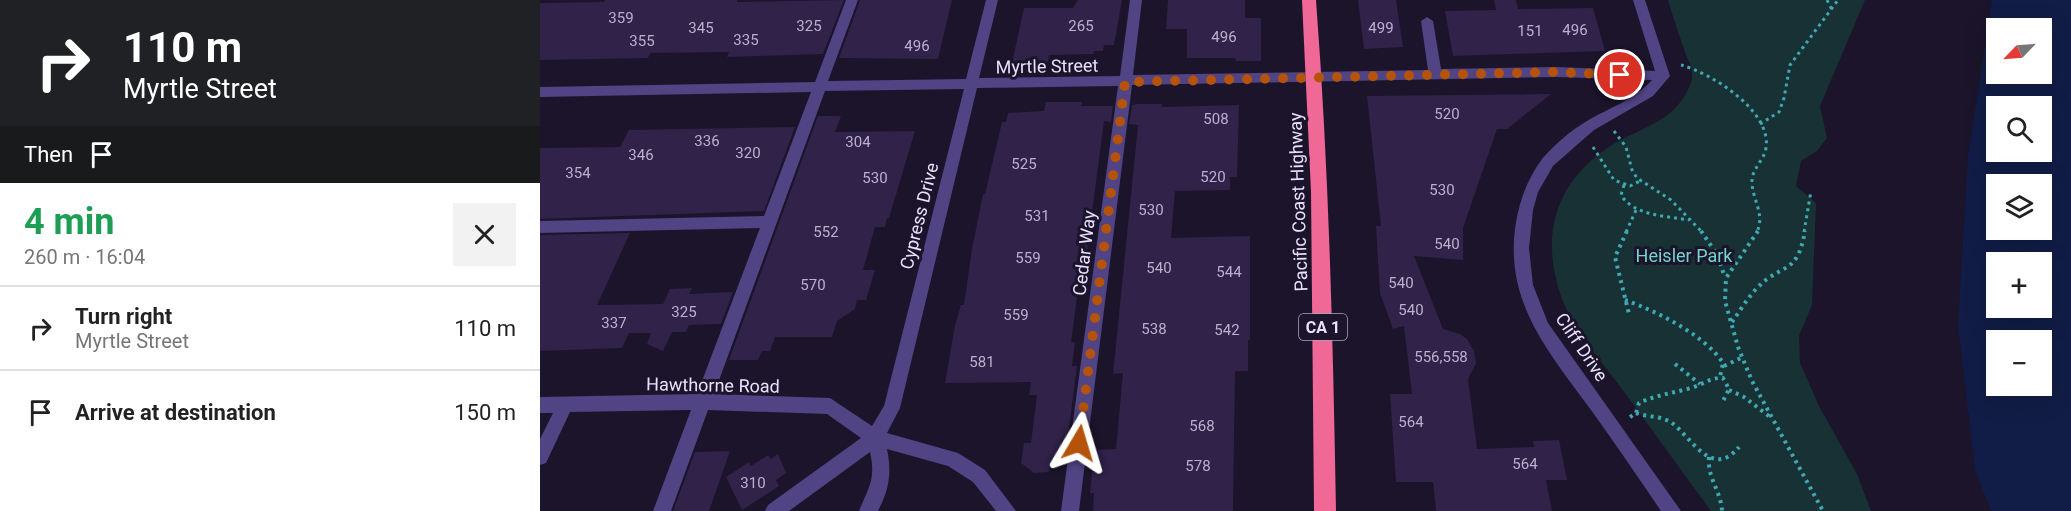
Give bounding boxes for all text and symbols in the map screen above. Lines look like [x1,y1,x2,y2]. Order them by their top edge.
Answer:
house number: 359 [608,9,634,27]
house number: 325 [796,17,822,35]
house number: 265 [1068,17,1094,35]
north arrow [1986,18,2052,84]
map controls [1986,18,2052,396]
house number: 345 [688,19,714,37]
house number: 499 [1368,19,1394,37]
house number: 496 [1562,21,1588,39]
house number: 151 [1517,22,1543,40]
text: 110 m [123,23,242,72]
icon: right [24,24,102,102]
house number: 496 [1211,28,1237,46]
house number: 335 [733,31,759,49]
house number: 355 [629,32,655,50]
house number: 496 [904,37,930,55]
pin [1594,49,1645,100]
street label: Myrtle Street [996,55,1099,77]
icon: arrive [1603,58,1636,91]
text: Myrtle Street [123,73,277,105]
button: search [1986,96,2052,162]
house number: 520 [1434,105,1460,123]
house number: 508 [1203,110,1229,128]
street label: Pacific Coast Highway [1284,112,1312,292]
house number: 336 [694,132,720,150]
house number: 304 [845,133,871,151]
icon: arrive [85,138,118,171]
text: Then [24,142,73,167]
house number: 320 [735,144,761,162]
house number: 346 [628,146,654,164]
house number: 525 [1011,155,1037,173]
street label: Cypress Drive [896,160,942,272]
house number: 354 [565,164,591,182]
house number: 520 [1200,168,1226,186]
house number: 530 [862,169,888,187]
button: layers [1986,174,2052,240]
house number: 530 [1429,181,1455,199]
text: 4 min [24,201,115,243]
house number: 530 [1138,201,1164,219]
button: close [453,203,516,266]
house number: 531 [1024,207,1050,225]
street label: Cedar Way [1068,209,1100,297]
house number: 552 [813,223,839,241]
house number: 540 [1434,235,1460,253]
text: 260 m · 16:04 [24,245,145,269]
park label: Heisler Park [1636,245,1733,266]
house number: 559 [1015,249,1041,267]
button: + [1986,252,2052,318]
house number: 540 [1146,259,1172,277]
house number: 544 [1216,263,1242,281]
house number: 540 [1388,274,1414,292]
house number: 570 [800,276,826,294]
house number: 540 [1398,301,1424,319]
house number: 325 [671,303,697,321]
text: Turn right [75,304,172,329]
house number: 559 [1003,306,1029,324]
street label: Cliff Drive [1552,309,1612,385]
icon: right [24,312,57,345]
house number: 337 [601,314,627,332]
road number: CA 1 [1299,314,1347,340]
text: 110 m [454,316,516,341]
house number: 538 [1141,320,1167,338]
house number: 542 [1214,321,1240,339]
text: Myrtle Street [75,329,189,353]
button: − [1986,330,2052,396]
house number: 556,558 [1414,348,1468,366]
house number: 581 [969,353,995,371]
street label: Hawthorne Road [646,373,780,397]
icon: arrive [24,396,57,429]
text: Arrive at destination [75,400,276,425]
text: 150 m [454,400,516,425]
position arrow [1047,411,1111,475]
house number: 564 [1398,413,1424,431]
house number: 568 [1189,417,1215,435]
house number: 564 [1512,455,1538,473]
house number: 578 [1185,457,1211,475]
house number: 310 [740,474,766,492]

